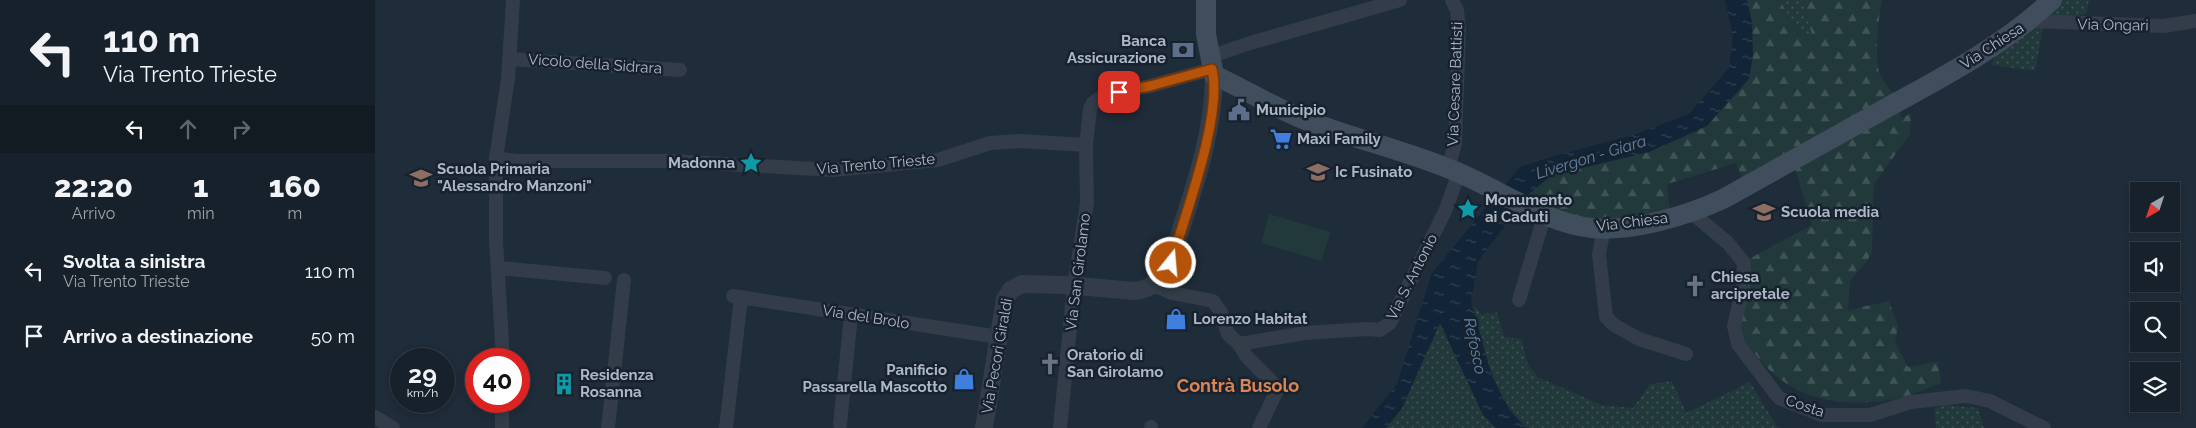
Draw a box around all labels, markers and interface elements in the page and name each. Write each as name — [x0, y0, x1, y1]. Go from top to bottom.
street label: Via Ongari — [2077, 15, 2149, 35]
text: 110 m — [103, 19, 200, 60]
street label: Via Chiesa — [1957, 19, 2027, 73]
icon: left — [20, 20, 85, 85]
street label: Via Cesare Battisti — [1444, 21, 1466, 147]
place label: Banca Assicurazione — [1067, 32, 1166, 67]
bank icon: Banca Assicurazione — [1170, 37, 1196, 63]
street label: Vicolo della Sidrara — [527, 50, 663, 78]
text: Via Trento Trieste — [103, 61, 277, 87]
pin — [1098, 71, 1140, 113]
icon: arrive — [1105, 78, 1133, 106]
public building icon: Municipio — [1226, 97, 1252, 123]
place label: Municipio — [1256, 101, 1326, 119]
icon: left — [121, 115, 149, 143]
icon: ahead — [174, 115, 202, 143]
icon: right — [227, 115, 255, 143]
supermarket icon: Maxi Family — [1268, 126, 1294, 152]
place label: Maxi Family — [1297, 130, 1382, 148]
water label: Livergon - Giara — [1533, 131, 1649, 183]
place icon: Madonna — [738, 150, 764, 176]
street label: Via Trento Trieste — [816, 150, 936, 178]
place label: Madonna — [668, 154, 735, 172]
school or university icon: Ic Fusinato — [1305, 159, 1331, 185]
place label: Scuola Primaria "Alessandro Manzoni" — [437, 160, 592, 195]
place label: Ic Fusinato — [1335, 163, 1412, 181]
school or university icon: Scuola Primaria "Alessandro Manzoni" — [408, 165, 434, 191]
text: 22:20 — [54, 169, 133, 204]
text: 1 — [193, 169, 209, 204]
text: 160 — [269, 169, 321, 204]
north arrow — [2130, 182, 2180, 232]
map controls — [2130, 182, 2180, 412]
place label: Monumento ai Caduti — [1485, 191, 1572, 226]
place icon: Monumento ai Caduti — [1455, 196, 1481, 222]
school or university icon: Scuola media — [1751, 199, 1777, 225]
place label: Scuola media — [1781, 203, 1879, 221]
text: Arrivo — [72, 204, 115, 223]
text: min — [187, 204, 215, 223]
text: m — [287, 204, 302, 223]
street label: Via Chiesa — [1595, 209, 1669, 235]
street label: Via San Girolamo — [1062, 212, 1094, 332]
street label: Via S. Antonio — [1383, 231, 1441, 323]
position arrow — [1144, 236, 1196, 288]
button: sound — [2130, 242, 2180, 292]
text: Svolta a sinistra — [63, 250, 205, 272]
icon: left — [20, 257, 48, 285]
text: 110 m — [305, 260, 355, 282]
place label: Chiesa arcipretale — [1711, 268, 1790, 303]
text: Via Trento Trieste — [63, 272, 190, 291]
church icon: Chiesa arcipretale — [1682, 273, 1708, 299]
street label: Via Pecori Giraldi — [978, 297, 1016, 415]
street label: Via del Brolo — [821, 301, 911, 333]
button: search — [2130, 302, 2180, 352]
shop icon: Lorenzo Habitat — [1163, 306, 1189, 332]
place label: Lorenzo Habitat — [1193, 310, 1308, 328]
water label: Refosco — [1460, 316, 1490, 376]
icon: arrive — [20, 322, 48, 350]
text: Arrivo a destinazione — [63, 325, 253, 347]
text: 50 m — [311, 325, 355, 347]
place label: Oratorio di San Girolamo — [1067, 346, 1163, 381]
speed limit sign: 40 — [465, 348, 530, 413]
church icon: Oratorio di San Girolamo — [1037, 351, 1063, 377]
text: 29 — [408, 359, 437, 389]
place label: Panificio Passarella Mascotto — [803, 361, 947, 396]
button: layers — [2130, 362, 2180, 412]
place label: Residenza Rosanna — [580, 366, 654, 401]
shop icon: Panificio Passarella Mascotto — [951, 366, 977, 392]
building icon: Residenza Rosanna — [551, 371, 577, 397]
district label: Contrà Busolo — [1177, 375, 1299, 396]
text: km/h — [407, 386, 438, 400]
street label: Costa — [1783, 391, 1827, 421]

